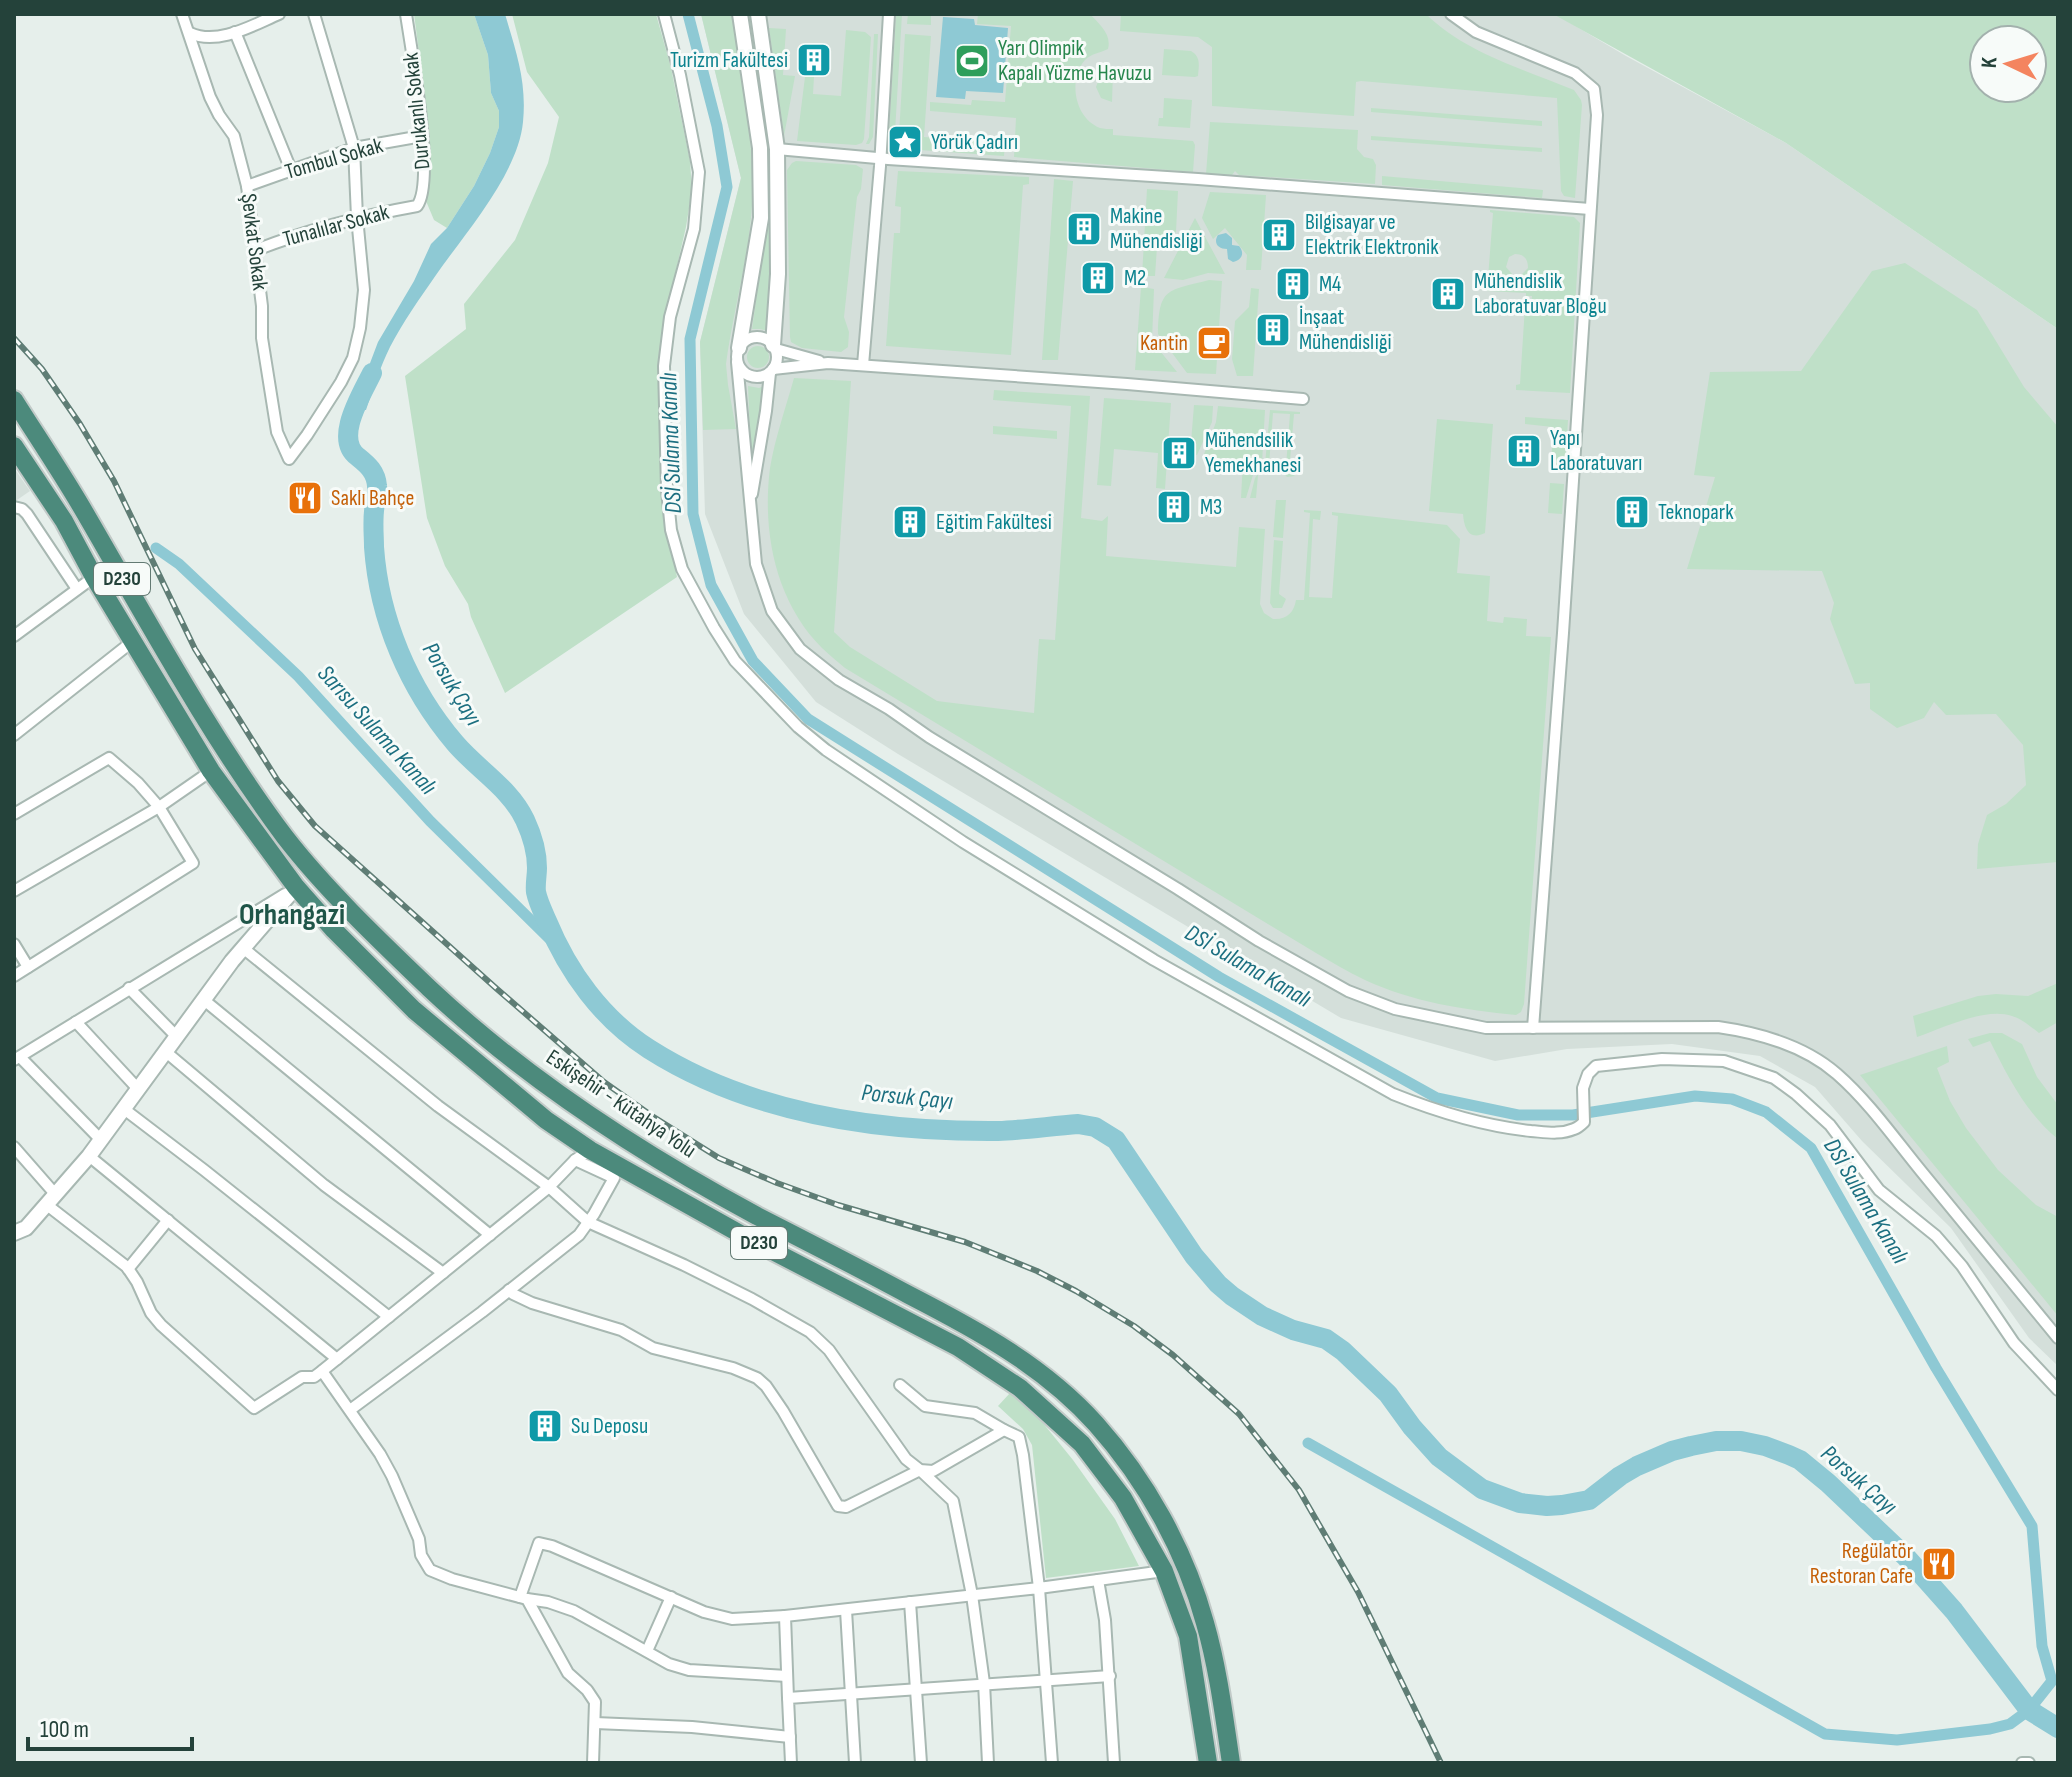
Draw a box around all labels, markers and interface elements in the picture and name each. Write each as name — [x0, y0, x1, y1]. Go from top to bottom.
north arrow — [1968, 24, 2048, 104]
place label: Yarı Olimpik Kapalı Yüzme Havuzu — [998, 35, 1152, 87]
building icon: Turizm Fakültesi — [795, 41, 833, 79]
sports icon: Yarı Olimpik Kapalı Yüzme Havuzu — [953, 42, 991, 80]
place label: Turizm Fakültesi — [670, 47, 788, 74]
street label: Durukanlı Sokak — [397, 51, 437, 171]
text: K — [1976, 56, 2003, 69]
place icon: Yörük Çadırı — [886, 123, 924, 161]
place label: Yörük Çadırı — [931, 129, 1018, 156]
street label: Tombul Sokak — [282, 132, 387, 186]
street label: Şevkat Sokak — [235, 192, 273, 293]
street label: Tunalılar Sokak — [280, 199, 393, 253]
place label: Makine Mühendisliği — [1110, 203, 1203, 255]
place label: Bilgisayar ve Elektrik Elektronik — [1305, 209, 1439, 261]
building icon: Makine Mühendisliği — [1065, 210, 1103, 248]
building icon: Bilgisayar ve Elektrik Elektronik — [1260, 216, 1298, 254]
building icon: M2 — [1079, 259, 1117, 297]
place label: M2 — [1124, 265, 1146, 292]
building icon: M4 — [1274, 265, 1312, 303]
place label: Mühendislik Laboratuvar Bloğu — [1474, 268, 1607, 320]
place label: M4 — [1319, 271, 1341, 298]
building icon: Mühendislik Laboratuvar Bloğu — [1429, 275, 1467, 313]
place label: İnşaat Mühendisliği — [1299, 304, 1392, 356]
building icon: İnşaat Mühendisliği — [1254, 311, 1292, 349]
cafe icon: Kantin — [1195, 324, 1233, 362]
place label: Kantin — [1140, 330, 1188, 357]
water label: DSİ Sulama Kanalı — [654, 371, 688, 514]
place label: Yapı Laboratuvarı — [1550, 425, 1642, 477]
place label: Mühendsilik Yemekhanesi — [1205, 427, 1301, 479]
building icon: Yapı Laboratuvarı — [1505, 432, 1543, 470]
building icon: Mühendsilik Yemekhanesi — [1160, 434, 1198, 472]
restaurant icon: Saklı Bahçe — [286, 479, 324, 517]
place label: Saklı Bahçe — [331, 485, 414, 512]
building icon: M3 — [1155, 488, 1193, 526]
building icon: Teknopark — [1613, 493, 1651, 531]
place label: M3 — [1200, 494, 1222, 521]
place label: Teknopark — [1658, 499, 1734, 526]
building icon: Eğitim Fakültesi — [891, 503, 929, 541]
place label: Eğitim Fakültesi — [936, 509, 1052, 536]
road number: D230 — [94, 563, 150, 595]
water label: Porsuk Çayı — [416, 637, 488, 731]
water label: Sarısu Sulama Kanalı — [311, 659, 443, 801]
district label: Orhangazi — [239, 897, 345, 933]
water label: DSİ Sulama Kanalı — [1180, 918, 1317, 1014]
street label: Eskişehir - Kütahya Yolu — [541, 1044, 701, 1164]
water label: Porsuk Çayı — [860, 1078, 955, 1116]
water label: DSİ Sulama Kanalı — [1817, 1133, 1915, 1269]
road number: D230 — [731, 1227, 787, 1259]
building icon: Su Deposu — [526, 1407, 564, 1445]
place label: Su Deposu — [571, 1413, 648, 1440]
water label: Porsuk Çayı — [1815, 1439, 1904, 1521]
place label: Regülatör Restoran Cafe — [1810, 1538, 1913, 1590]
restaurant icon: Regülatör Restoran Cafe — [1920, 1545, 1958, 1583]
scale bar — [28, 1701, 192, 1751]
text: 100 m — [40, 1715, 89, 1744]

